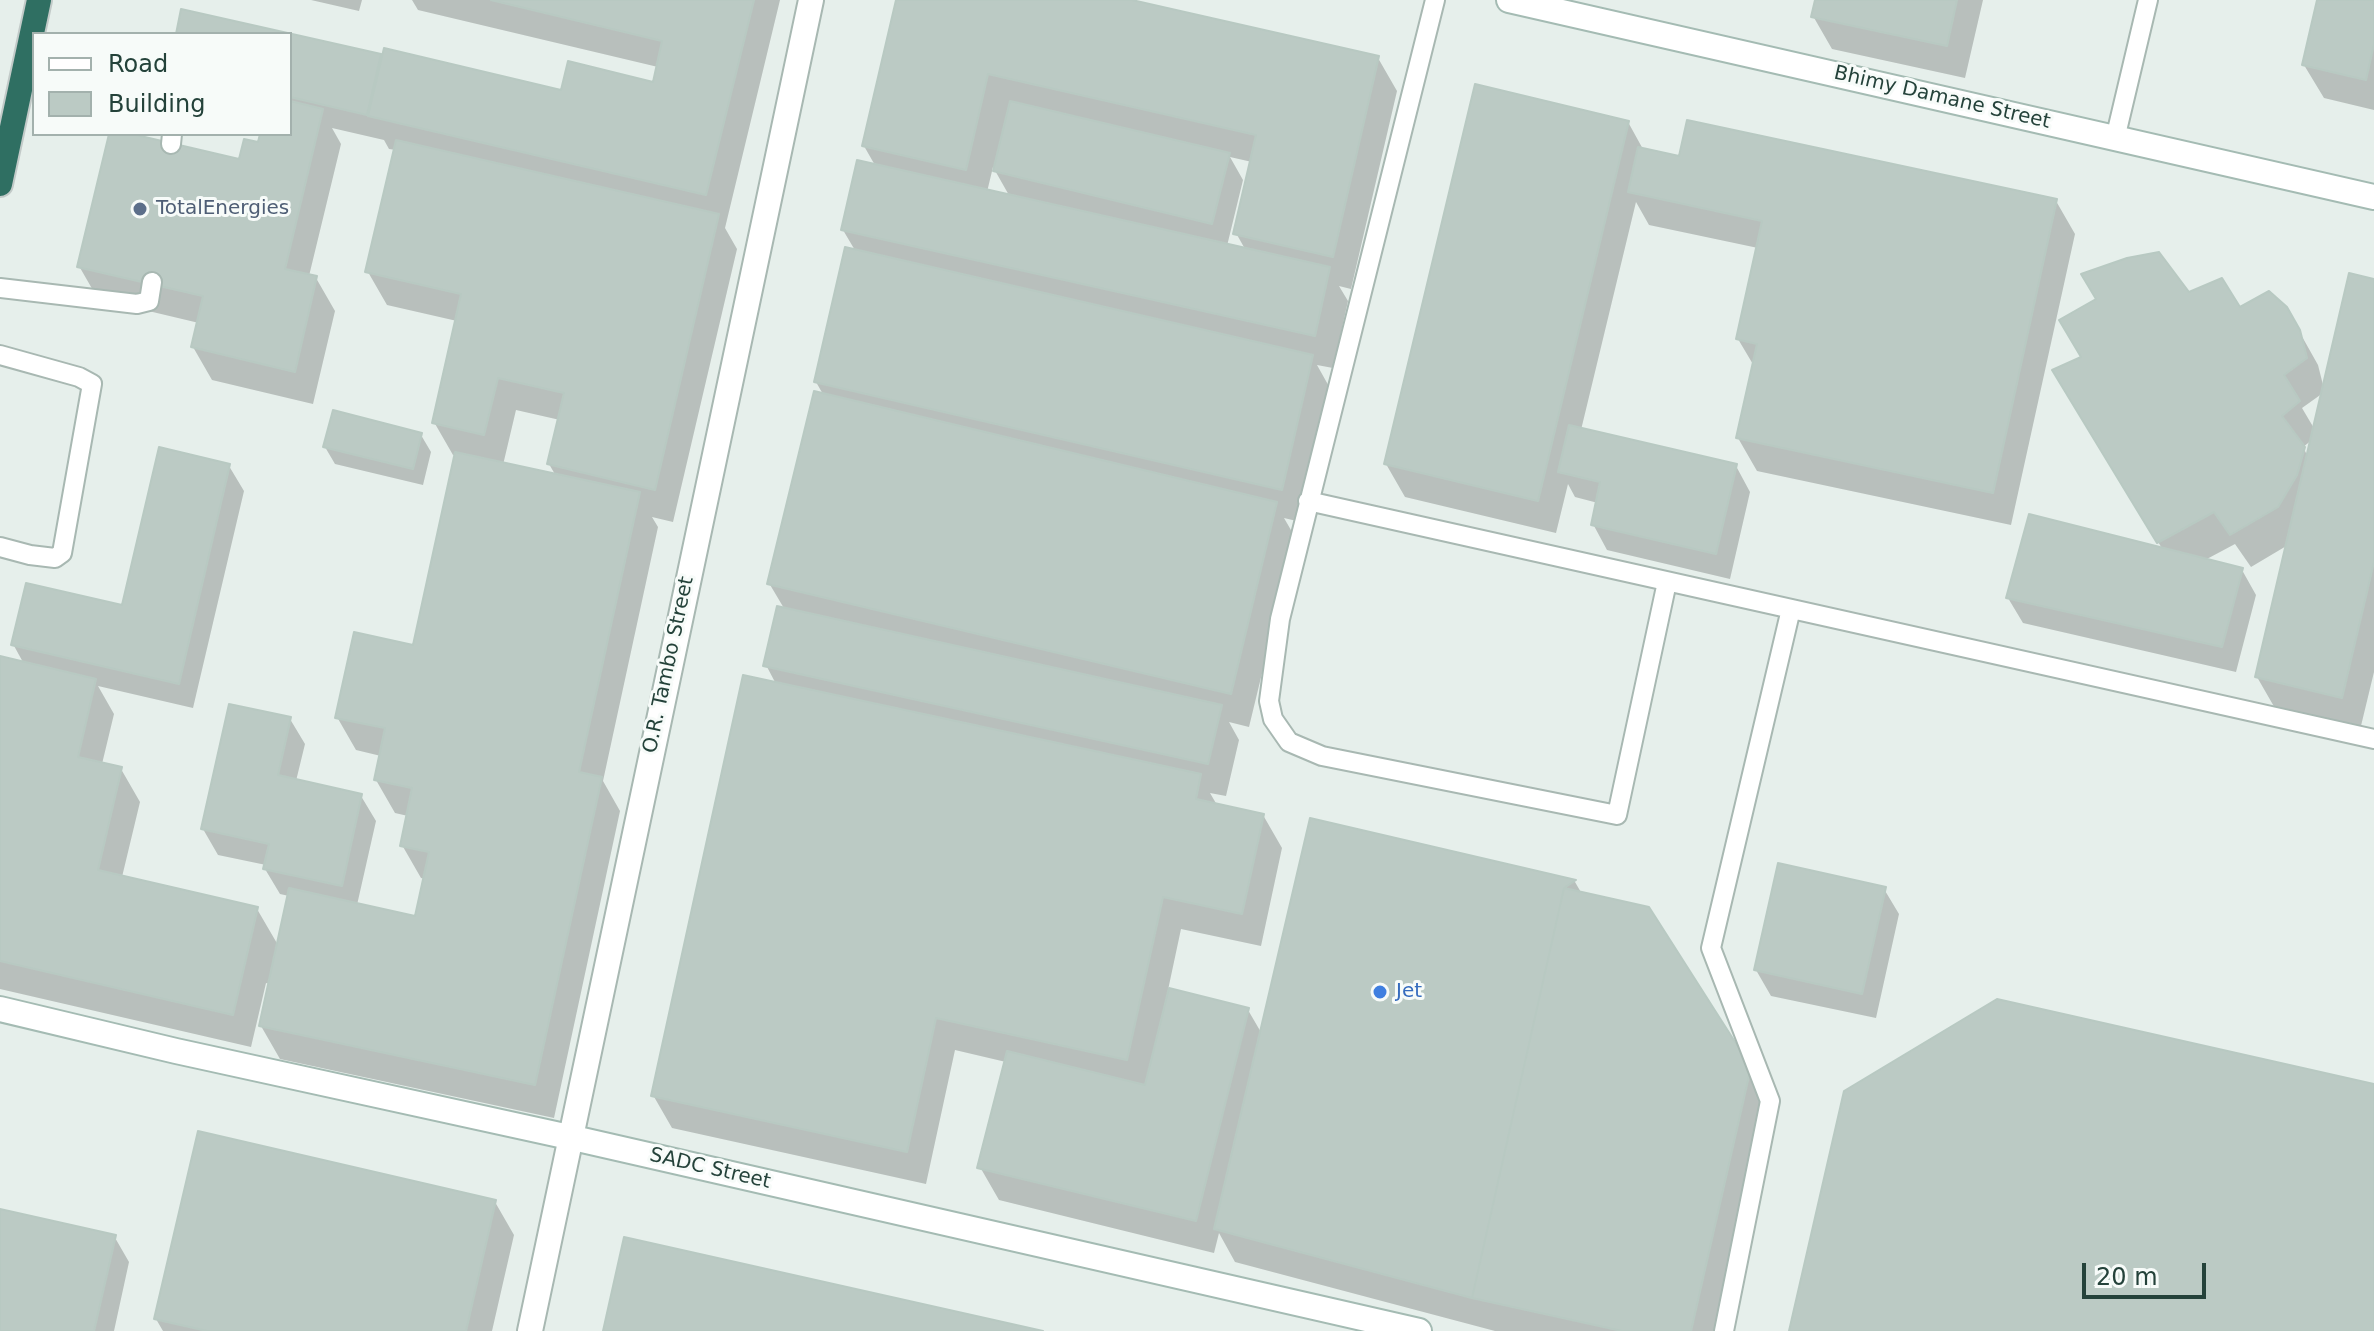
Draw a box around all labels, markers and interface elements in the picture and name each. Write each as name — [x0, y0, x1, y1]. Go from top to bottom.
legend — [32, 32, 292, 136]
text: Road — [108, 50, 168, 78]
street label: Bhimy Damane Street — [1832, 61, 2052, 135]
text: Building — [108, 90, 205, 118]
place label: TotalEnergies — [156, 197, 289, 221]
marker: TotalEnergies — [131, 200, 149, 218]
street label: O.R. Tambo Street — [639, 575, 699, 755]
place label: Jet — [1396, 980, 1422, 1004]
marker: Jet — [1371, 983, 1389, 1001]
street label: SADC Street — [647, 1143, 773, 1195]
scale bar — [2086, 1247, 2210, 1297]
text: 20 m — [2096, 1263, 2158, 1291]

